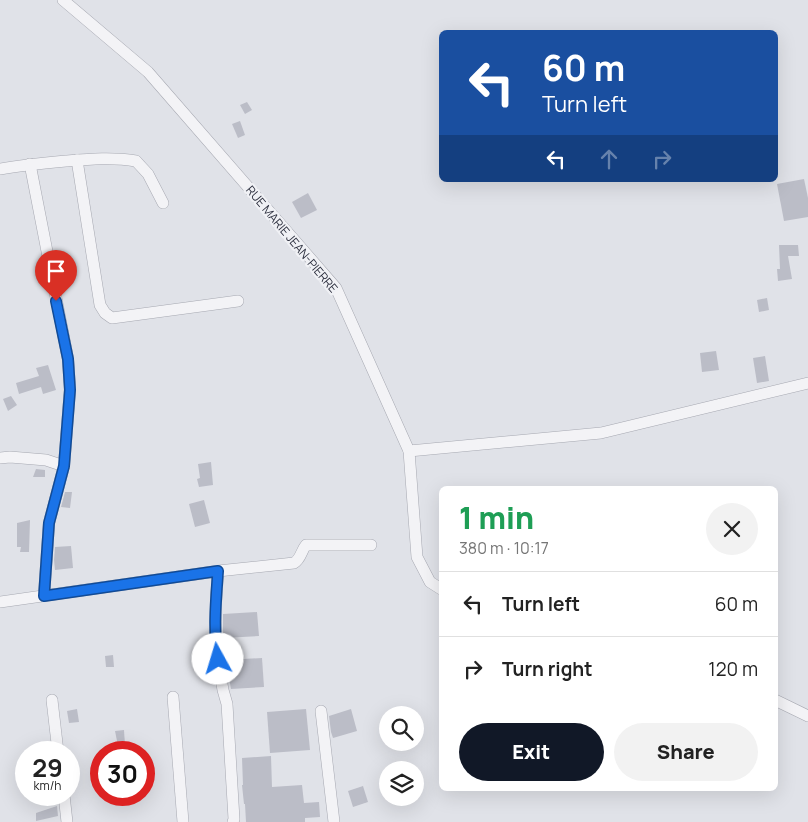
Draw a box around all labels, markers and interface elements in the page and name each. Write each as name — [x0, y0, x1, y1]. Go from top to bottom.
text: 60 m — [542, 44, 625, 92]
icon: left — [459, 50, 524, 115]
text: Turn left — [542, 89, 627, 119]
icon: left — [542, 145, 570, 173]
icon: ahead — [595, 145, 623, 173]
icon: right — [648, 145, 676, 173]
street label: RUE MARIE JEAN-PIERRE — [242, 182, 342, 296]
pin — [35, 250, 77, 301]
icon: arrive — [42, 257, 70, 285]
text: 1 min — [459, 497, 534, 538]
button: close — [706, 503, 758, 555]
text: 380 m · 10:17 — [459, 537, 549, 559]
icon: left — [459, 590, 487, 618]
text: Turn left — [502, 591, 580, 617]
text: 60 m — [715, 591, 758, 617]
position arrow — [191, 632, 243, 684]
icon: right — [459, 655, 487, 683]
text: Turn right — [502, 656, 592, 682]
text: 120 m — [708, 656, 758, 682]
map controls — [379, 706, 424, 806]
button: search — [379, 706, 424, 751]
button: Exit — [459, 723, 604, 781]
button: Share — [614, 723, 758, 781]
speed limit sign: 30 — [90, 741, 155, 806]
text: 29 — [32, 750, 63, 785]
button: layers — [379, 761, 424, 806]
text: km/h — [34, 777, 61, 794]

